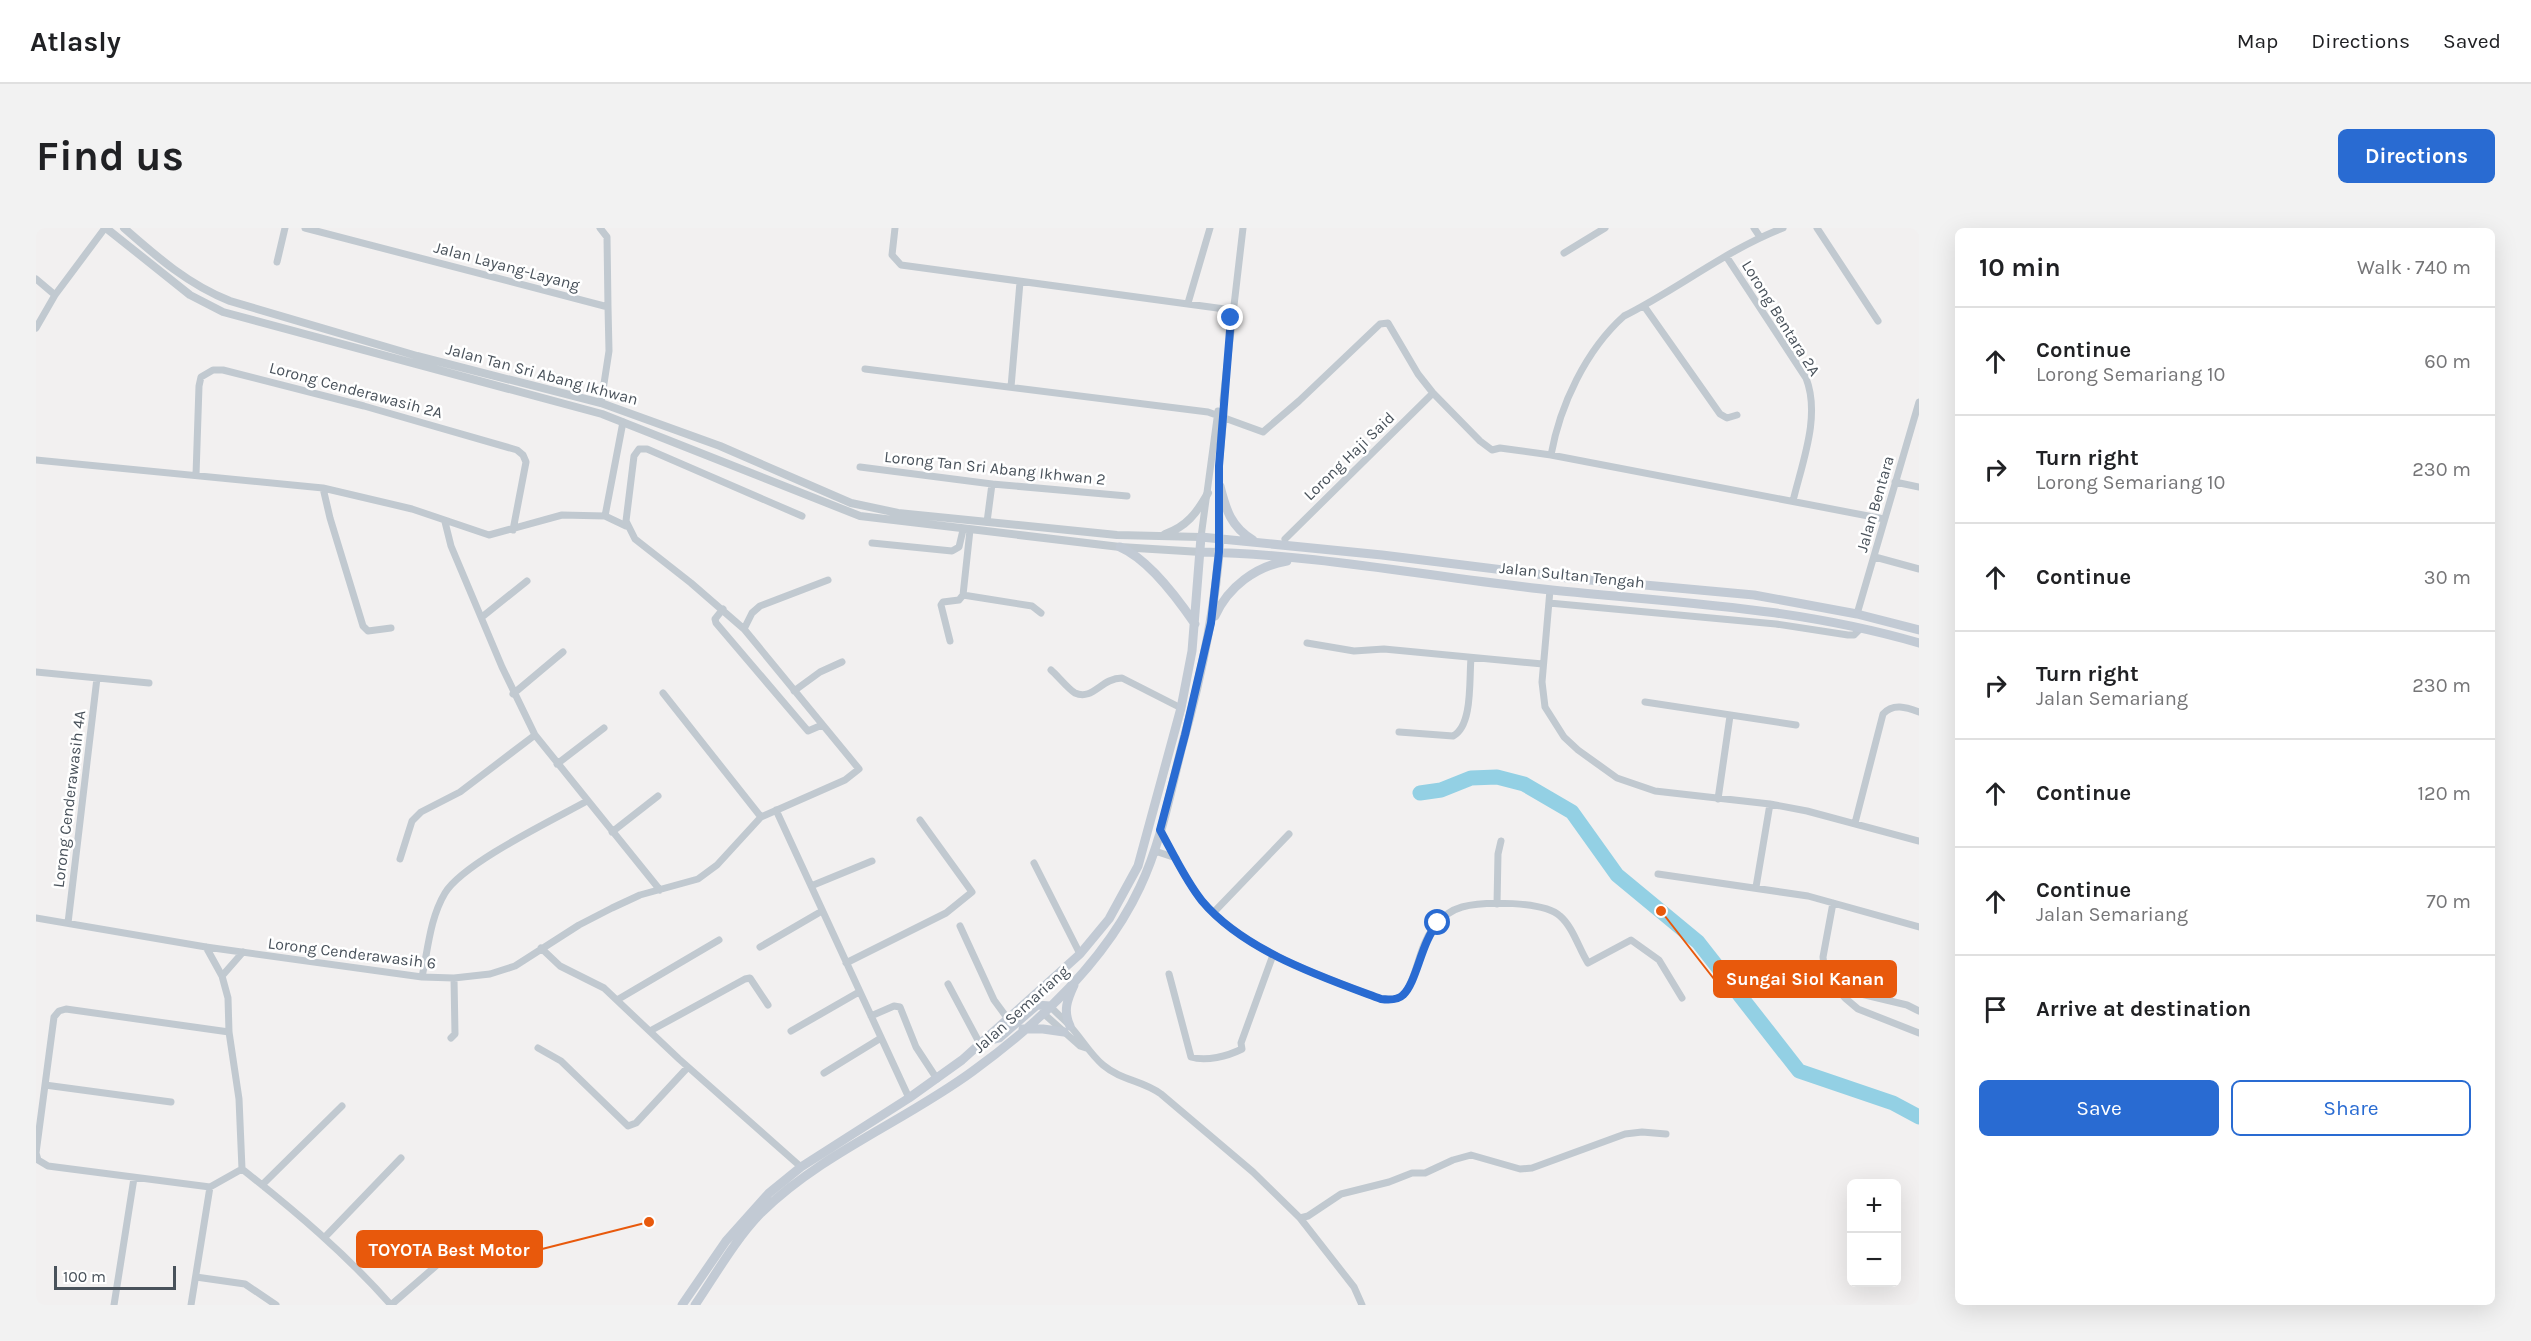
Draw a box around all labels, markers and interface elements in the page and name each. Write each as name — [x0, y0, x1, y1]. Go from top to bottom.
text: Atlasly — [30, 25, 121, 58]
text: Map — [2237, 29, 2278, 53]
text: Directions — [2311, 29, 2410, 53]
text: Saved — [2443, 29, 2501, 53]
button: Directions — [2338, 129, 2495, 183]
text: Find us — [36, 131, 184, 181]
street label: Jalan Layang-Layang — [432, 237, 582, 295]
text: 10 min — [1979, 252, 2061, 283]
text: Walk · 740 m — [2357, 256, 2471, 279]
street label: Lorong Bentara 2A — [1738, 257, 1824, 379]
route end — [1217, 304, 1243, 330]
text: Continue — [2036, 337, 2131, 363]
street label: Jalan Tan Sri Abang Ikhwan — [444, 339, 640, 409]
icon: ahead — [1979, 345, 2012, 378]
text: 60 m — [2424, 350, 2471, 373]
street label: Lorong Cenderawasih 2A — [267, 358, 445, 422]
text: Lorong Semariang 10 — [2036, 363, 2225, 386]
street label: Lorong Haji Said — [1300, 408, 1398, 504]
text: Turn right — [2036, 445, 2139, 471]
street label: Lorong Tan Sri Abang Ikhwan 2 — [883, 447, 1107, 489]
icon: right — [1979, 453, 2012, 486]
street label: Jalan Bentara — [1852, 454, 1898, 554]
text: 230 m — [2412, 458, 2471, 481]
text: Lorong Semariang 10 — [2036, 471, 2225, 494]
street label: Jalan Sultan Tengah — [1498, 558, 1646, 592]
icon: ahead — [1979, 561, 2012, 594]
text: Continue — [2036, 564, 2131, 590]
text: 30 m — [2424, 566, 2471, 589]
text: Turn right — [2036, 661, 2139, 687]
icon: right — [1979, 669, 2012, 702]
text: 230 m — [2412, 674, 2471, 697]
text: Jalan Semariang — [2036, 687, 2188, 710]
street label: Lorong Cenderawasih 4A — [49, 709, 89, 889]
icon: ahead — [1979, 777, 2012, 810]
text: Continue — [2036, 780, 2131, 806]
text: 120 m — [2417, 782, 2471, 805]
text: Continue — [2036, 877, 2131, 903]
icon: ahead — [1979, 885, 2012, 918]
text: 70 m — [2426, 890, 2471, 913]
text: Jalan Semariang — [2036, 903, 2188, 926]
route start — [1424, 909, 1450, 935]
street label: Lorong Cenderawasih 6 — [267, 933, 437, 973]
street label: Jalan Semariang — [969, 961, 1073, 1057]
callout: Sungai Siol Kanan — [1714, 961, 1896, 997]
text: Sungai Siol Kanan — [1726, 968, 1884, 990]
icon: arrive — [1979, 993, 2012, 1026]
text: Arrive at destination — [2036, 996, 2251, 1022]
button: Save — [1979, 1080, 2219, 1136]
button: Share — [2231, 1080, 2471, 1136]
map controls — [1847, 1179, 1901, 1287]
button: + — [1847, 1179, 1901, 1233]
callout: TOYOTA Best Motor — [357, 1231, 542, 1267]
button: − — [1847, 1233, 1901, 1287]
text: TOYOTA Best Motor — [368, 1239, 530, 1261]
scale bar — [54, 1263, 176, 1290]
text: 100 m — [63, 1267, 106, 1286]

